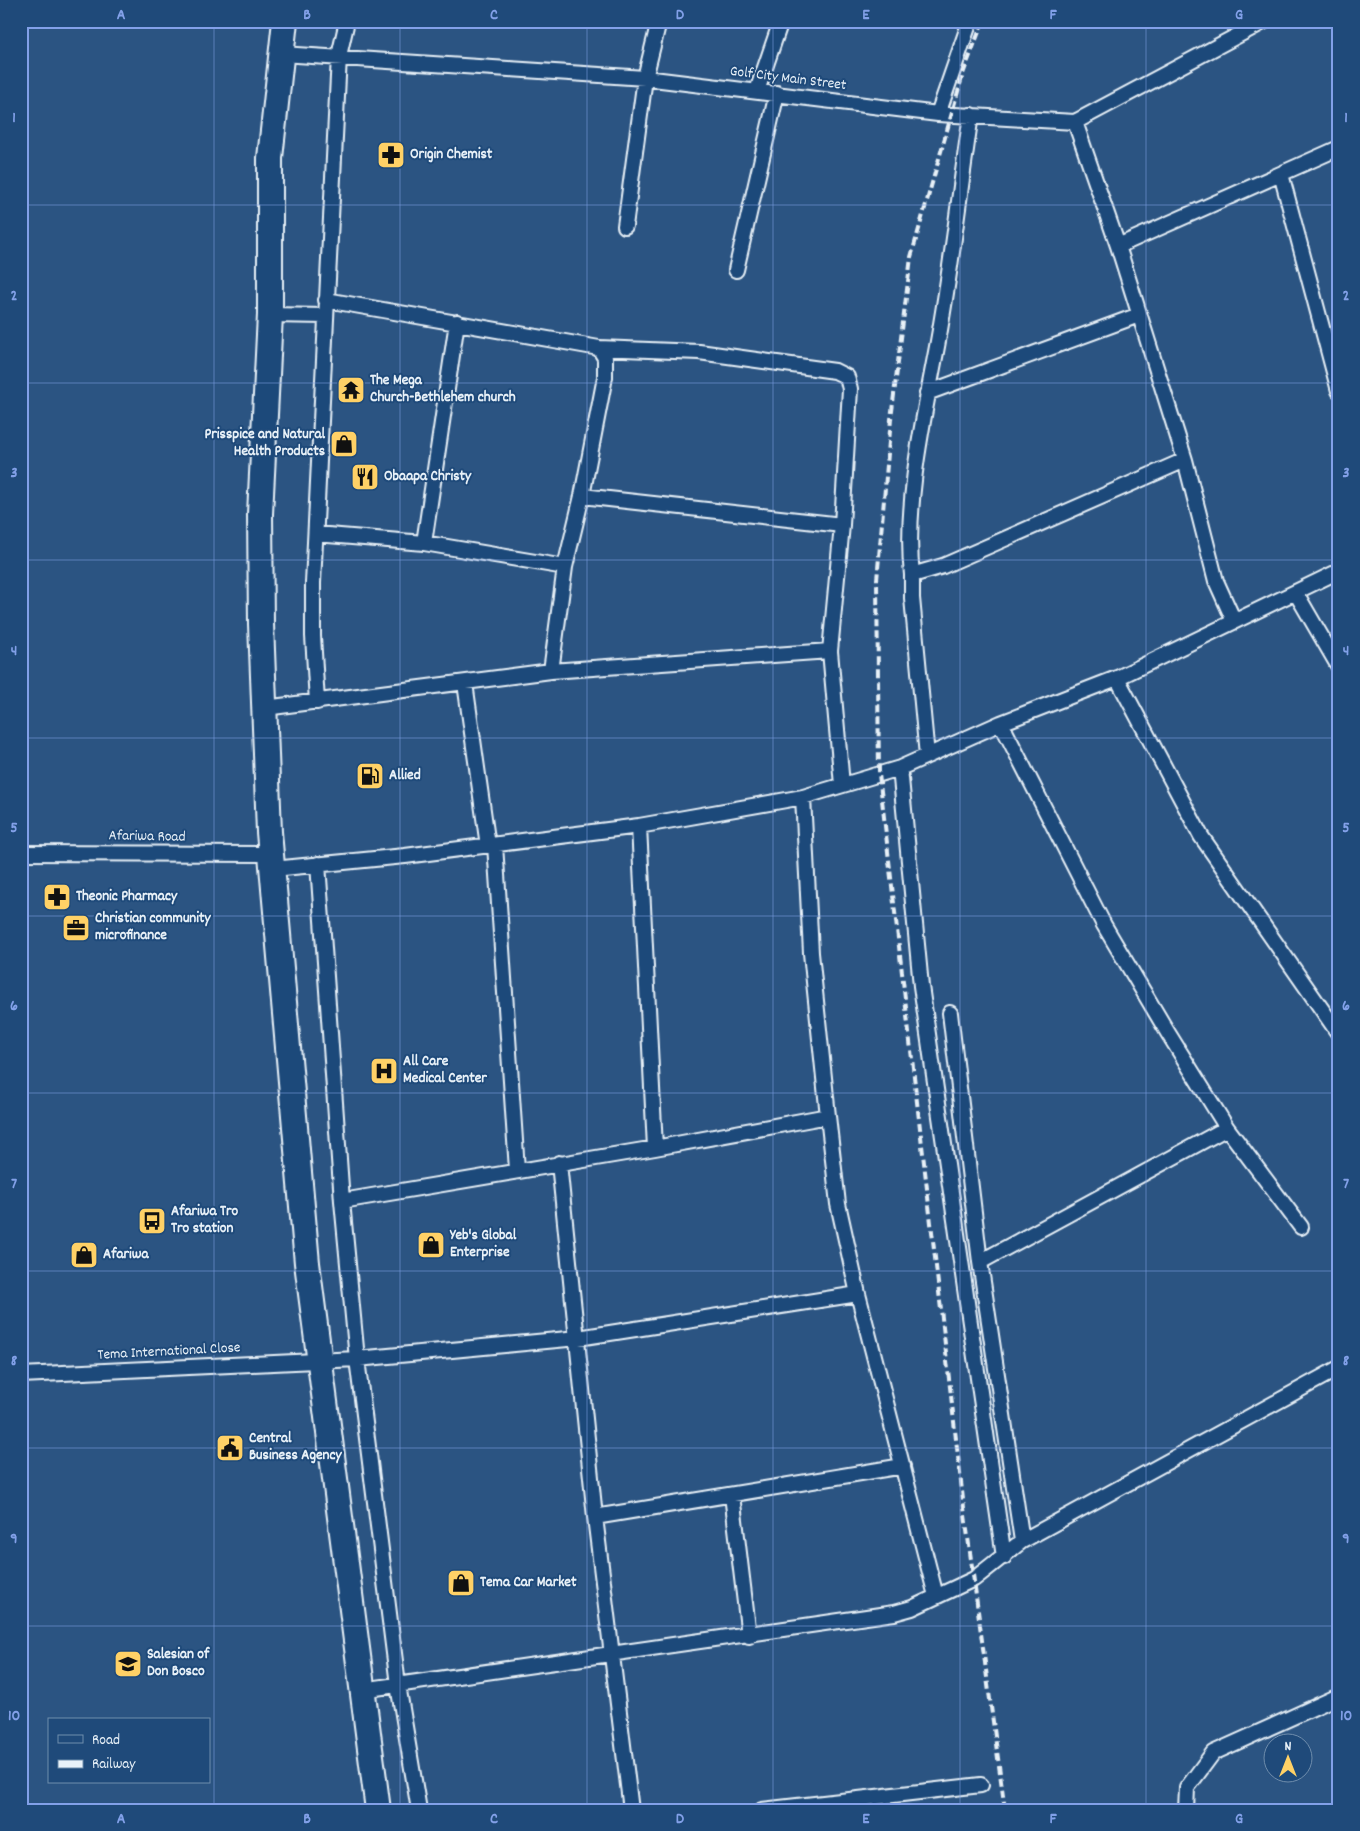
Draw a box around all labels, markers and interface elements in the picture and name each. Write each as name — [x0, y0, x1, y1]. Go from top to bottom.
text: A — [117, 4, 126, 27]
text: B — [303, 4, 311, 27]
text: C — [490, 4, 498, 27]
text: D — [676, 4, 685, 27]
text: E — [862, 4, 870, 27]
text: F — [1049, 4, 1057, 27]
text: G — [1235, 4, 1243, 27]
street label: Golf City Main Street — [729, 61, 848, 97]
text: 1 — [12, 107, 16, 130]
text: 1 — [1344, 107, 1348, 130]
pharmacy icon: Origin Chemist — [376, 140, 406, 170]
place label: Origin Chemist — [410, 144, 493, 166]
text: 2 — [11, 285, 18, 308]
text: 2 — [1343, 285, 1350, 308]
place label: The Mega Church-Bethlehem church — [370, 370, 516, 409]
temple icon: The Mega Church-Bethlehem church — [336, 375, 366, 405]
place label: Prisspice and Natural Health Products — [204, 424, 325, 463]
shop icon: Prisspice and Natural Health Products — [329, 429, 359, 459]
text: 3 — [10, 462, 18, 485]
restaurant icon: Obaapa Christy — [350, 462, 380, 492]
text: 3 — [1342, 462, 1350, 485]
place label: Obaapa Christy — [384, 466, 472, 488]
text: 4 — [11, 640, 17, 663]
text: 4 — [1343, 640, 1349, 663]
fuel station icon: Allied — [355, 761, 385, 791]
place label: Allied — [389, 765, 421, 787]
text: 5 — [10, 817, 18, 840]
text: 5 — [1342, 817, 1350, 840]
street label: Afariwa Road — [108, 825, 186, 849]
pharmacy icon: Theonic Pharmacy — [42, 882, 72, 912]
place label: Theonic Pharmacy — [76, 886, 178, 908]
place label: Christian community microfinance — [95, 908, 212, 947]
office icon: Christian community microfinance — [61, 913, 91, 943]
text: 6 — [10, 995, 18, 1018]
text: 6 — [1342, 995, 1350, 1018]
place label: All Care Medical Center — [403, 1051, 487, 1090]
hospital icon: All Care Medical Center — [369, 1056, 399, 1086]
text: 7 — [11, 1173, 17, 1196]
text: 7 — [1343, 1173, 1349, 1196]
place label: Afariwa Tro Tro station — [171, 1201, 239, 1240]
bus stop icon: Afariwa Tro Tro station — [137, 1206, 167, 1236]
place label: Yeb's Global Enterprise — [449, 1225, 517, 1264]
shop icon: Yeb's Global Enterprise — [416, 1230, 446, 1260]
shop icon: Afariwa — [69, 1240, 99, 1270]
place label: Afariwa — [103, 1244, 149, 1266]
street label: Tema International Close — [97, 1337, 241, 1367]
text: 8 — [11, 1350, 18, 1373]
text: 8 — [1343, 1350, 1350, 1373]
place label: Central Business Agency — [249, 1428, 343, 1467]
public building icon: Central Business Agency — [215, 1433, 245, 1463]
text: 9 — [10, 1528, 18, 1551]
text: 9 — [1342, 1528, 1350, 1551]
shop icon: Tema Car Market — [446, 1568, 476, 1598]
place label: Tema Car Market — [480, 1572, 577, 1594]
place label: Salesian of Don Bosco — [147, 1644, 210, 1683]
school or university icon: Salesian of Don Bosco — [113, 1649, 143, 1679]
text: 10 — [8, 1705, 20, 1728]
text: 10 — [1340, 1705, 1352, 1728]
legend — [48, 1718, 210, 1784]
text: Road — [92, 1730, 120, 1752]
north arrow — [1262, 1734, 1312, 1784]
text: N — [1285, 1737, 1292, 1757]
text: Railway — [92, 1754, 136, 1776]
text: A — [117, 1808, 126, 1831]
text: B — [303, 1808, 311, 1831]
text: C — [490, 1808, 498, 1831]
text: D — [676, 1808, 685, 1831]
text: E — [862, 1808, 870, 1831]
text: F — [1049, 1808, 1057, 1831]
text: G — [1235, 1808, 1243, 1831]

